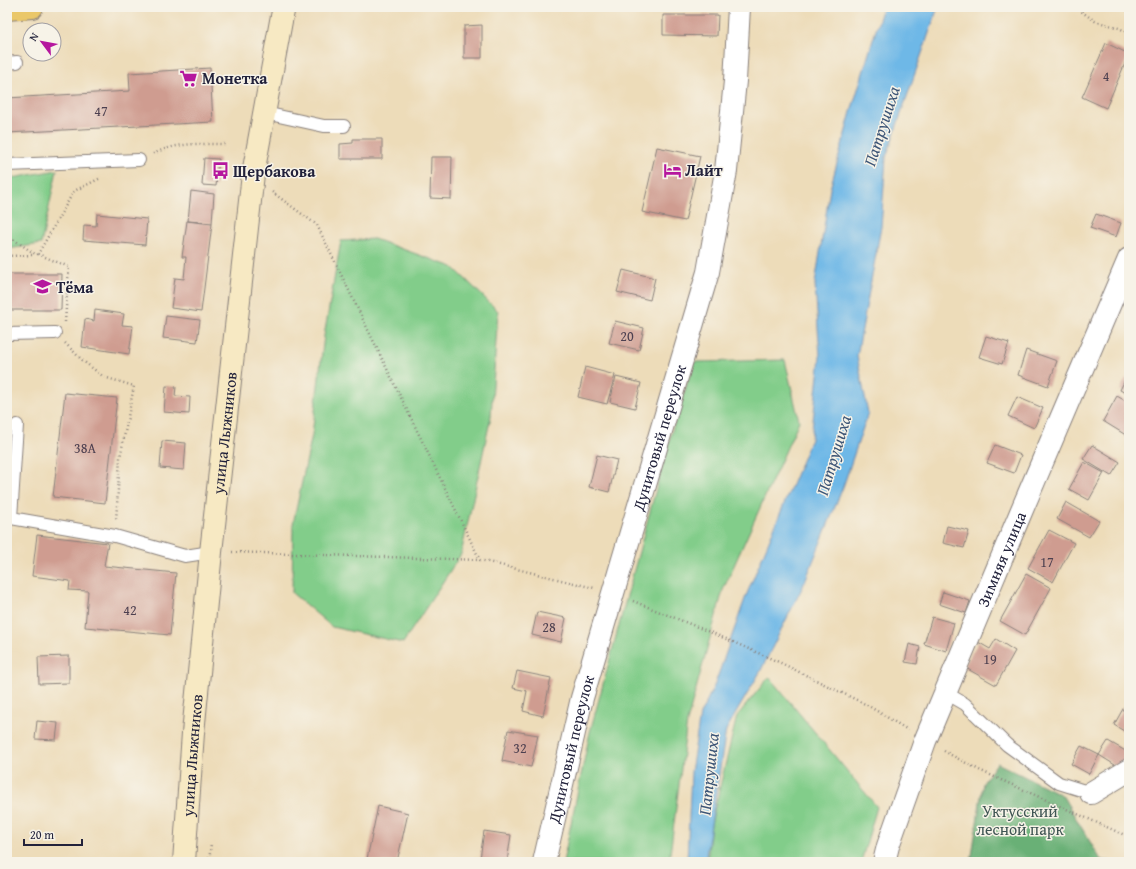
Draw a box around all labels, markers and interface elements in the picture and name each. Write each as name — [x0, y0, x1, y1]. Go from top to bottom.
north arrow — [22, 22, 62, 62]
text: N — [25, 29, 43, 44]
place label: Монетка — [202, 66, 268, 90]
house number: 4 — [1103, 66, 1110, 86]
supermarket icon: Монетка — [179, 68, 199, 88]
water label: Патрушиха — [856, 83, 906, 169]
house number: 47 — [94, 101, 108, 121]
place label: Лайт — [685, 158, 723, 182]
place label: Щербакова — [233, 159, 316, 183]
hotel icon: Лайт — [662, 160, 682, 180]
bus stop icon: Щербакова — [210, 161, 230, 181]
place label: Тёма — [56, 275, 94, 299]
school or university icon: Тёма — [33, 277, 53, 297]
house number: 20 — [620, 326, 634, 346]
street label: Дунитовый переулок — [626, 361, 692, 514]
street label: улица Лыжников — [205, 370, 243, 496]
water label: Патрушиха — [809, 412, 857, 498]
house number: 38А — [74, 438, 96, 458]
street label: Зимняя улица — [971, 507, 1032, 611]
house number: 17 — [1040, 552, 1054, 572]
house number: 42 — [123, 600, 137, 620]
house number: 28 — [542, 617, 556, 637]
house number: 19 — [983, 649, 997, 669]
street label: Дунитовый переулок — [541, 672, 600, 826]
street label: улица Лыжников — [175, 693, 209, 818]
water label: Патрушиха — [691, 731, 725, 816]
house number: 32 — [513, 738, 527, 758]
park label: Уктусский лесной парк — [976, 799, 1064, 841]
scale bar — [24, 821, 82, 847]
text: 20 m — [30, 826, 54, 843]

